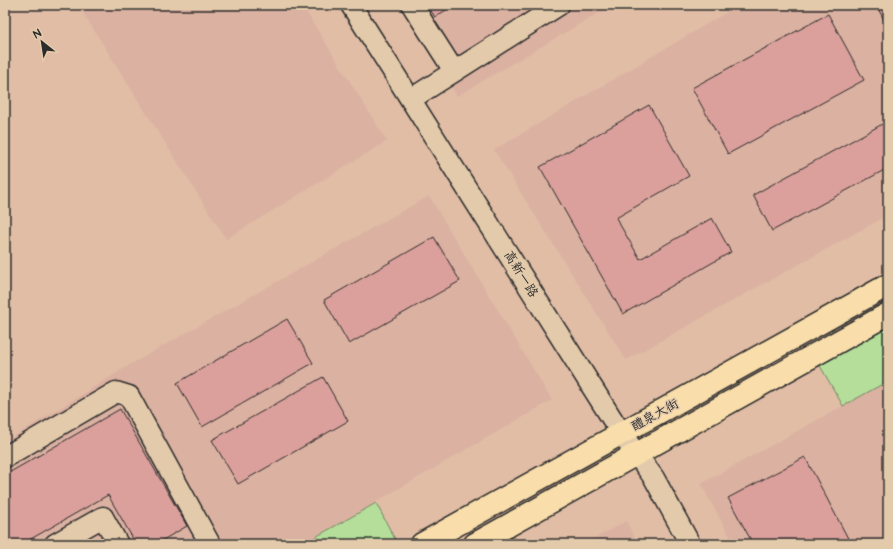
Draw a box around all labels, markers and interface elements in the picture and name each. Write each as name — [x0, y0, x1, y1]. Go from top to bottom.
north arrow — [22, 22, 62, 62]
text: N — [31, 26, 44, 42]
street label: 高新一路 — [500, 247, 542, 301]
street label: 醴泉大街 — [628, 395, 682, 435]

